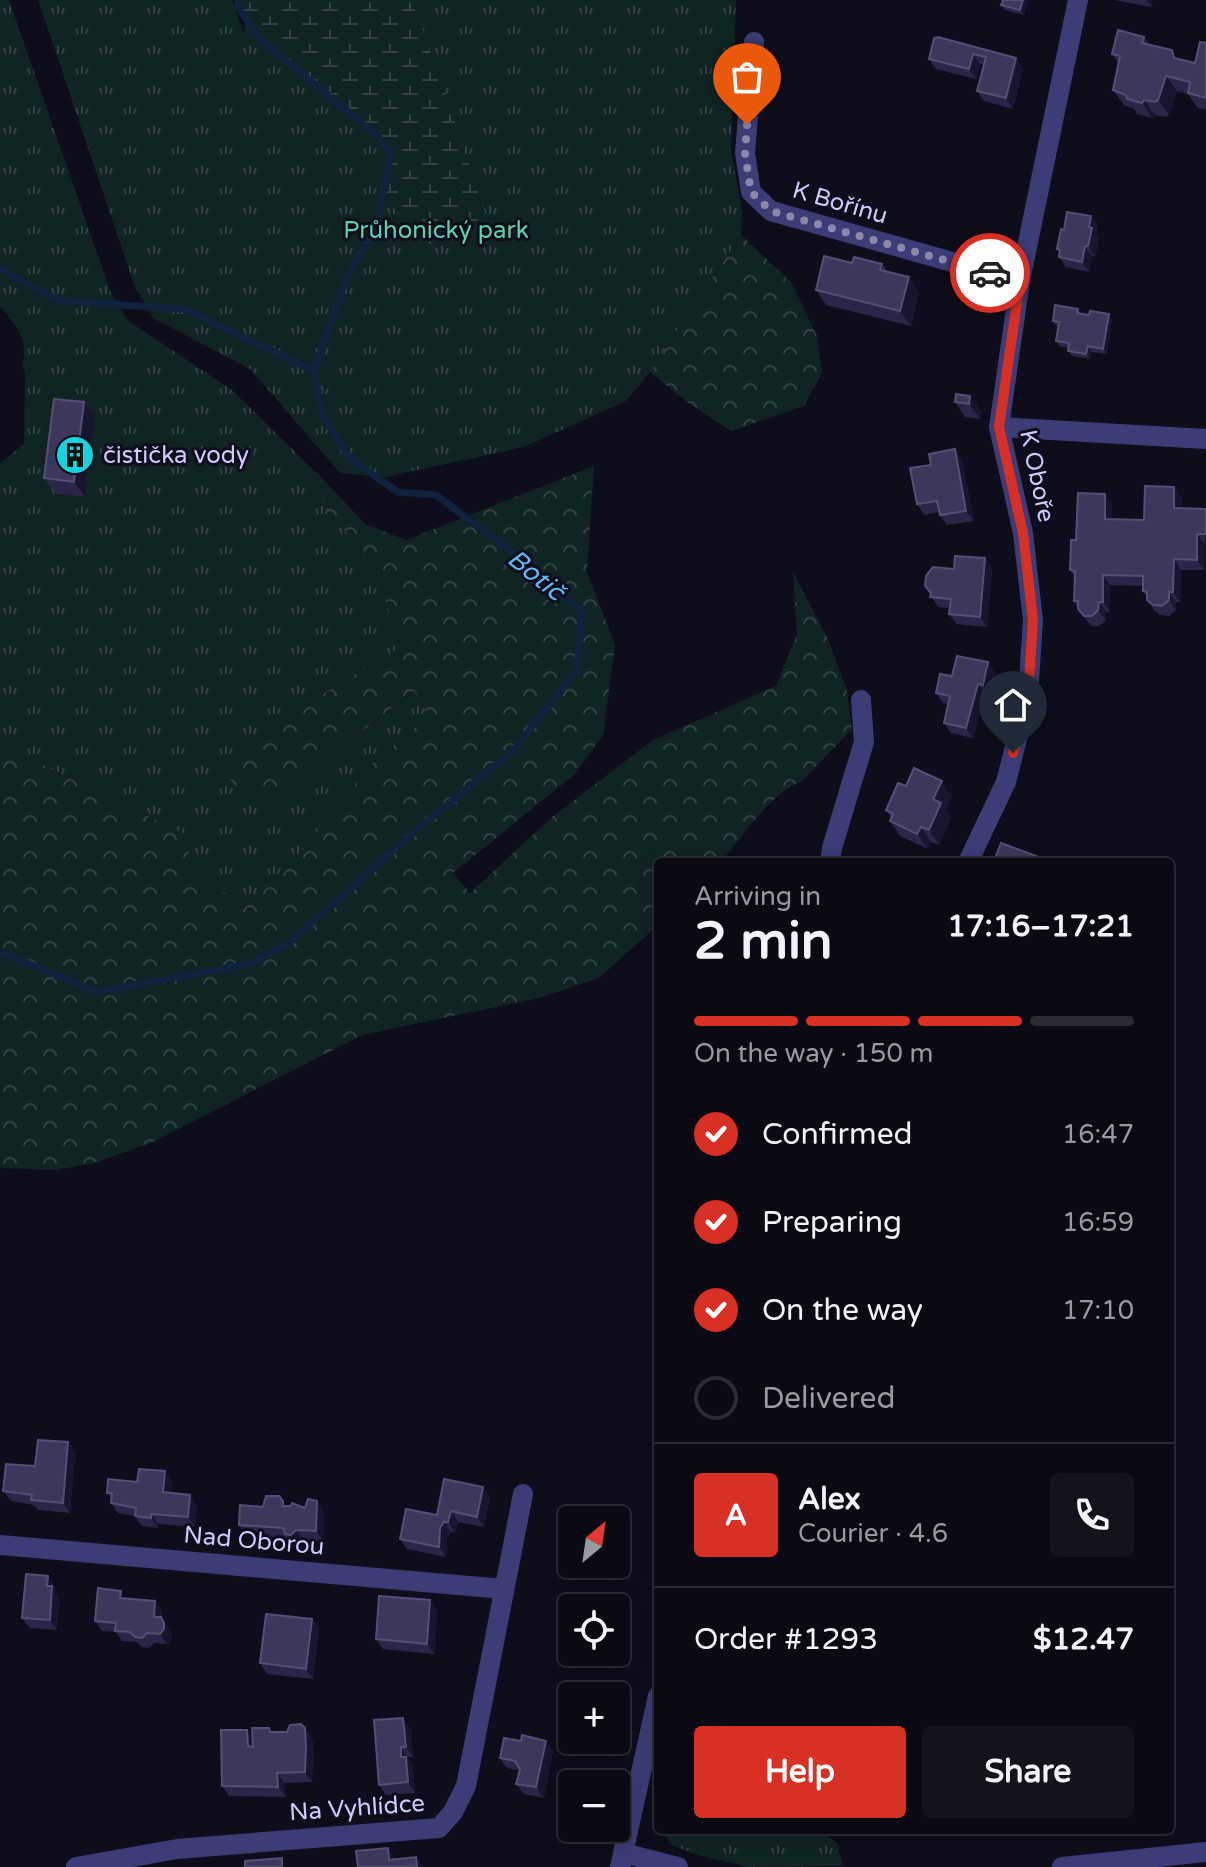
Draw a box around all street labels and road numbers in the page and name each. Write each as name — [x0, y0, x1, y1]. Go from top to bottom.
street label: K Bořínu — [789, 176, 891, 230]
street label: K Oboře — [1013, 427, 1061, 525]
street label: Nad Oborou — [182, 1520, 326, 1562]
street label: Na Vyhlídce — [288, 1789, 426, 1827]

